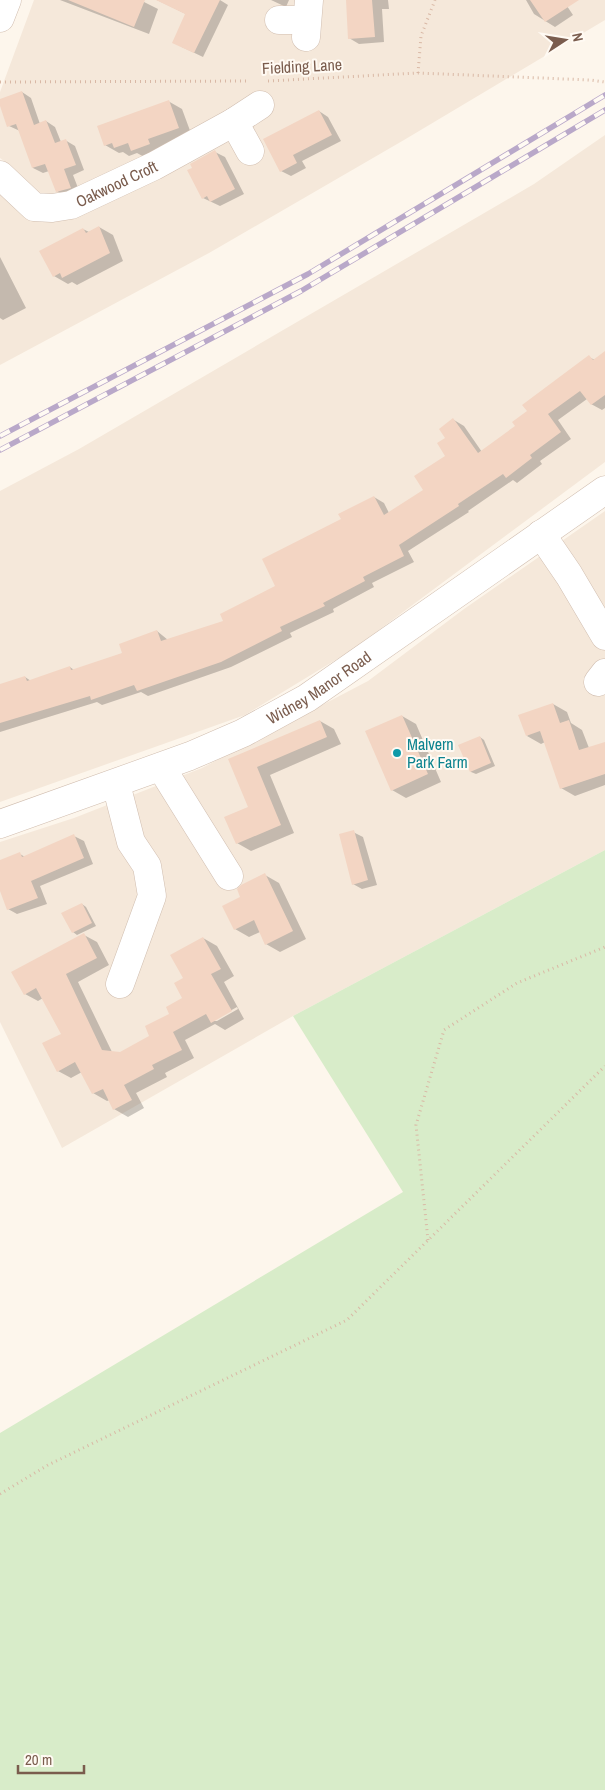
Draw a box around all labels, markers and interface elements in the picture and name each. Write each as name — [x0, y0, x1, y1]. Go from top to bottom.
north arrow — [540, 15, 590, 65]
text: N — [568, 31, 587, 43]
street label: Fielding Lane — [261, 53, 343, 79]
street label: Oakwood Croft — [72, 155, 161, 212]
street label: Widney Manor Road — [262, 646, 375, 729]
place label: Malvern Park Farm — [407, 733, 468, 773]
marker: Malvern Park Farm — [391, 747, 403, 759]
scale bar — [18, 1742, 84, 1774]
text: 20 m — [25, 1749, 52, 1770]

